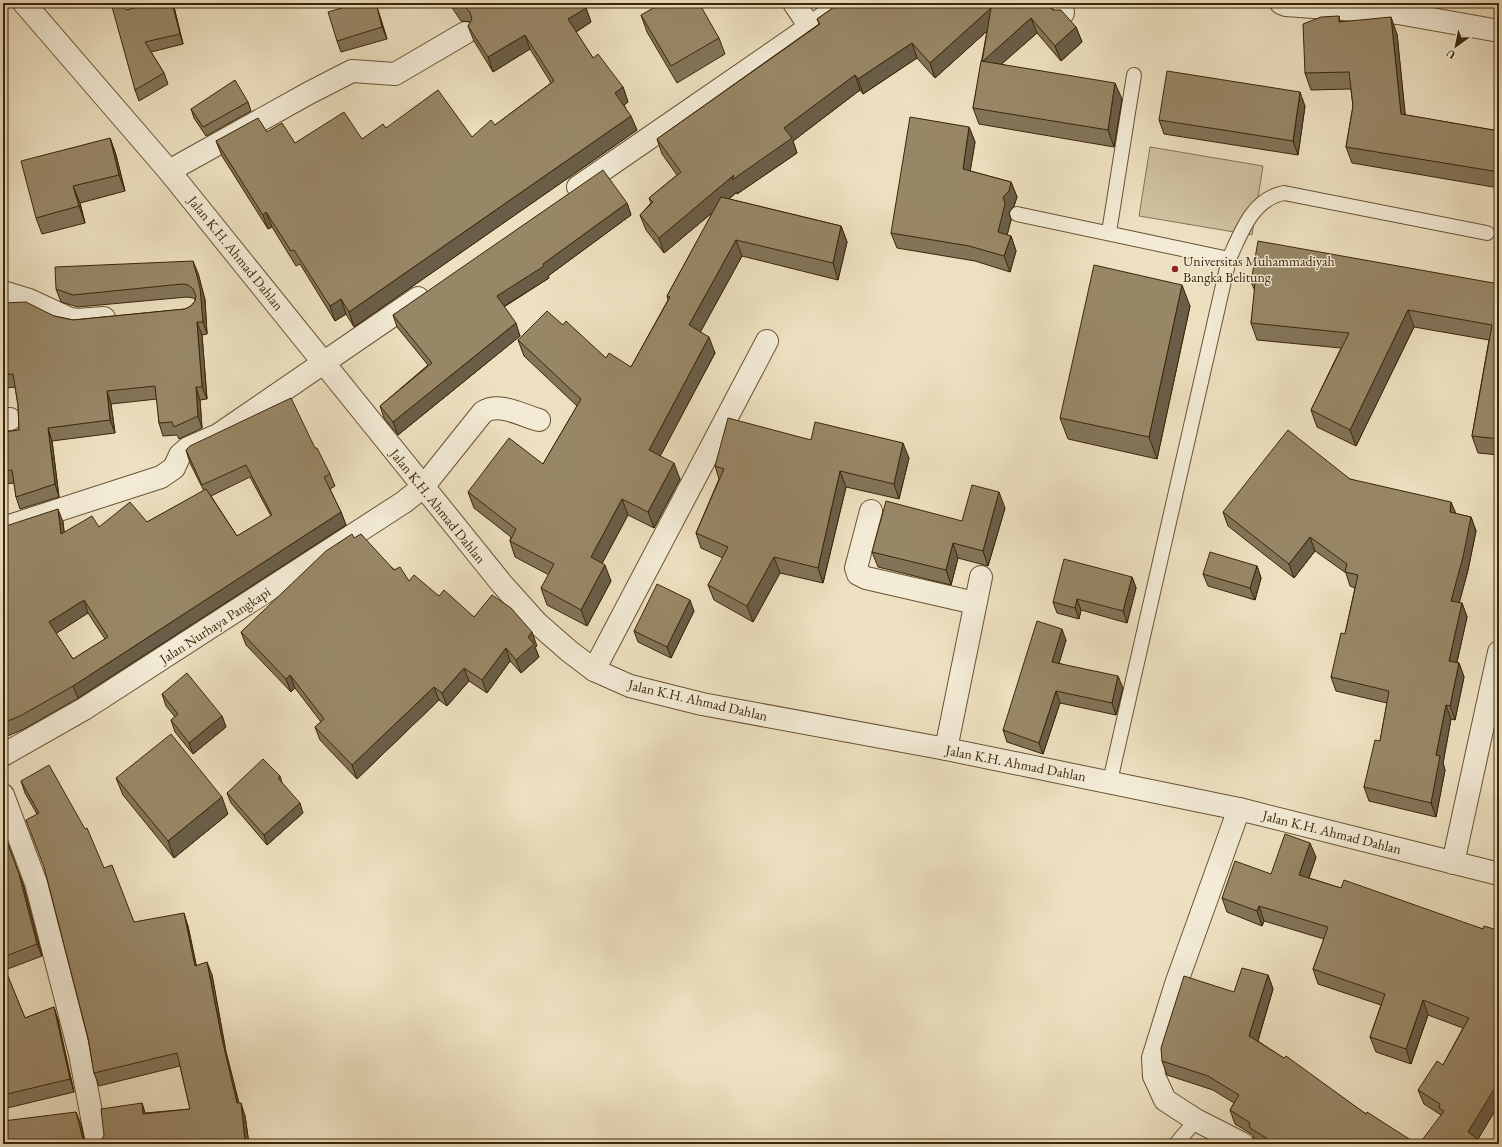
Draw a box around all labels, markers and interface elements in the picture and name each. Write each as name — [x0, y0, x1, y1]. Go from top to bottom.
north arrow — [1436, 26, 1476, 66]
text: U — [1443, 46, 1458, 62]
street label: Jalan K.H. Ahmad Dahlan — [184, 191, 288, 315]
place label: Universitas Muhammadiyah Bangka Belitung — [1183, 252, 1335, 286]
marker: Universitas Muhammadiyah Bangka Belitung — [1170, 264, 1180, 274]
street label: Jalan K.H. Ahmad Dahlan — [386, 444, 490, 568]
street label: Jalan Nurhaya Pangkapi — [155, 582, 274, 668]
street label: Jalan K.H. Ahmad Dahlan — [626, 675, 770, 725]
street label: Jalan K.H. Ahmad Dahlan — [943, 740, 1088, 786]
street label: Jalan K.H. Ahmad Dahlan — [1260, 806, 1404, 858]

